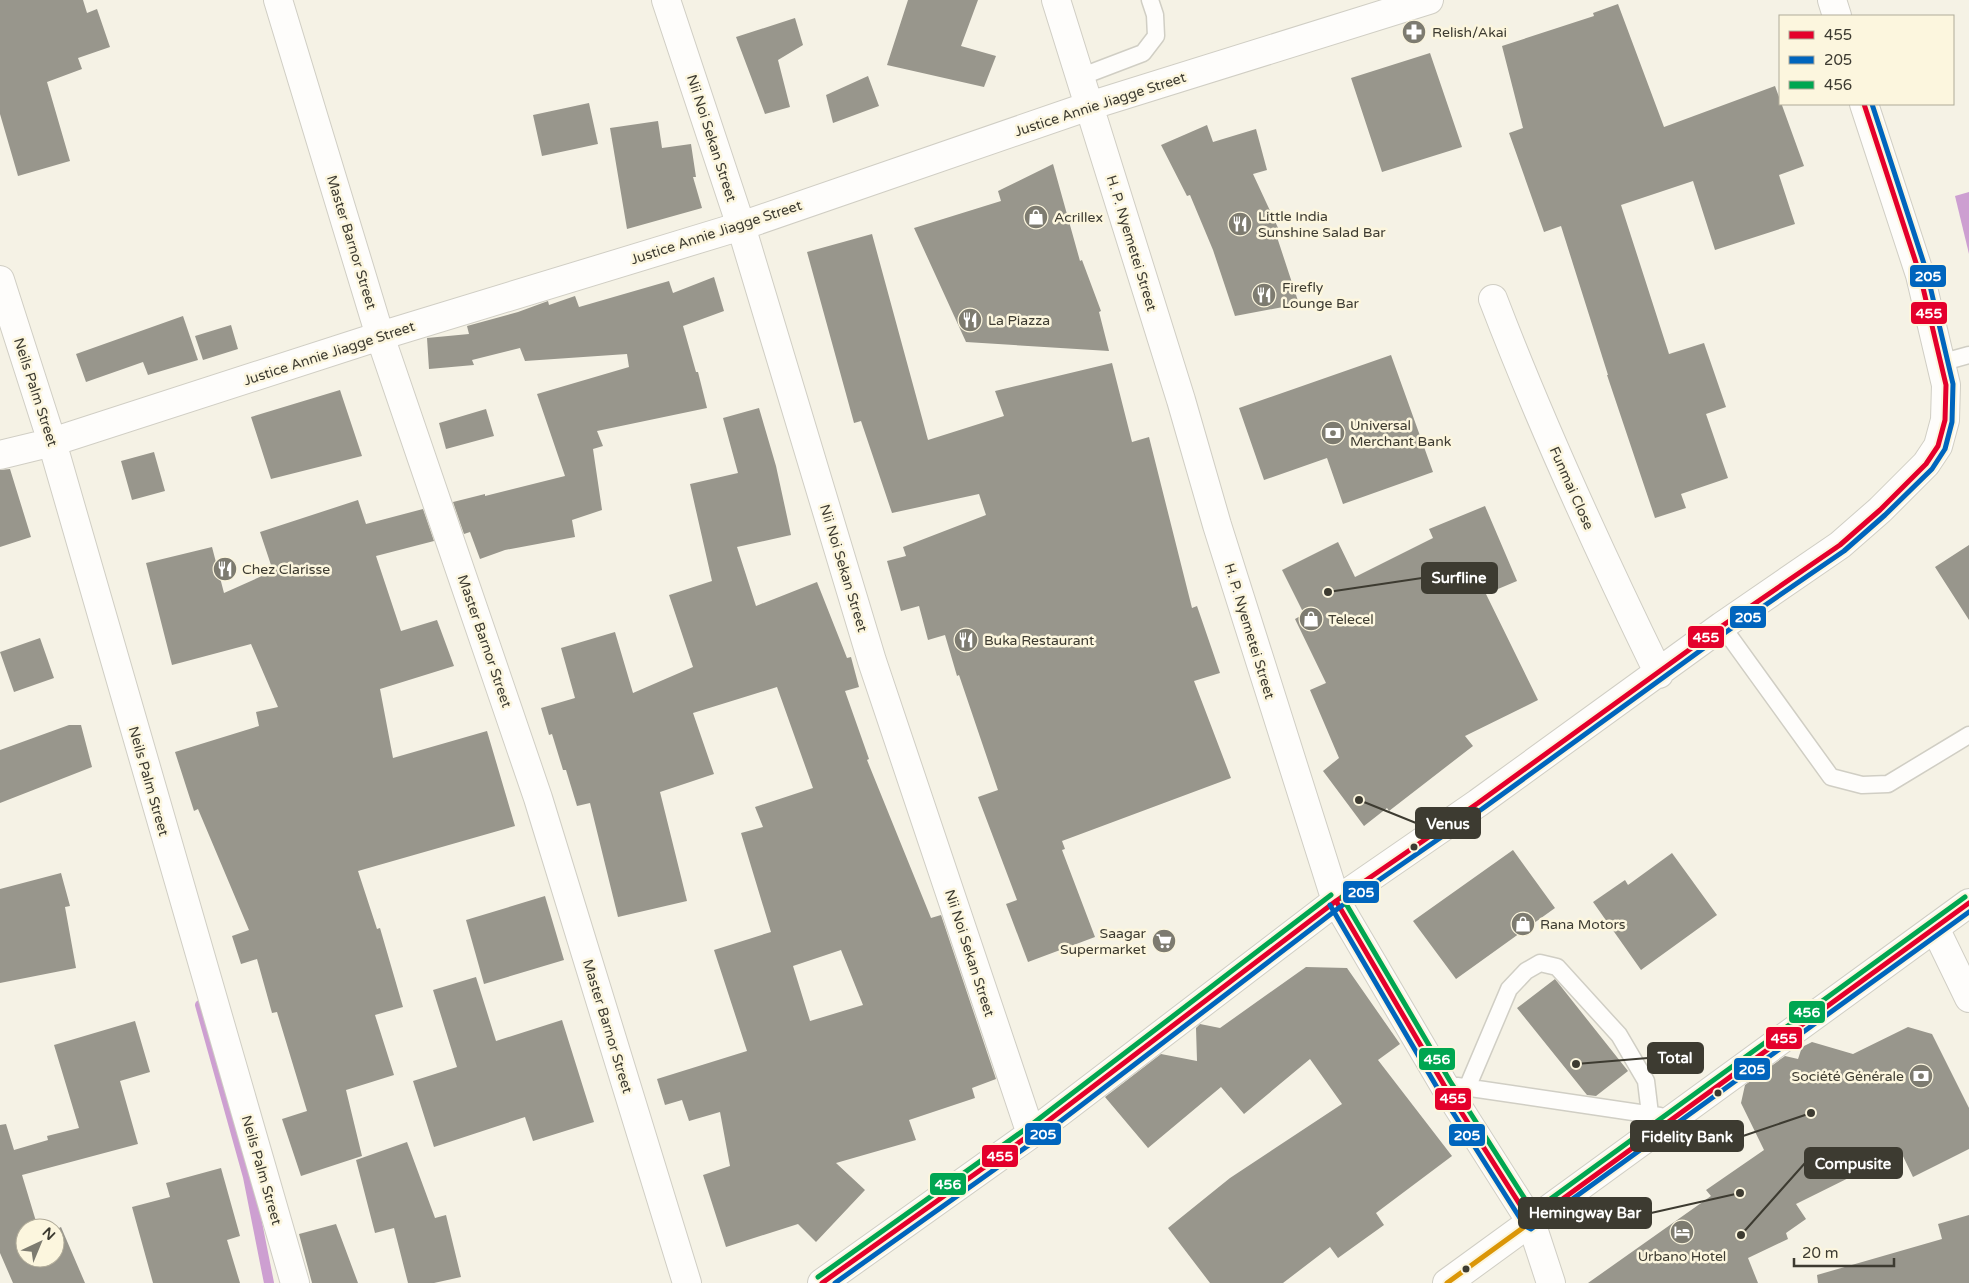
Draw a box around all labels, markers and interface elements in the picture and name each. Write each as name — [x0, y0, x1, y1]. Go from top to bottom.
legend — [1779, 15, 1954, 105]
pharmacy icon: Relish/Akai — [1401, 19, 1427, 45]
place label: Relish/Akai — [1432, 24, 1507, 41]
text: 455 — [1824, 26, 1852, 44]
text: 205 — [1824, 51, 1852, 69]
street label: Justice Annie Jiagge Street — [1012, 69, 1189, 140]
street label: Nii Noi Sekan Street — [683, 73, 740, 204]
text: 456 — [1824, 76, 1852, 94]
street label: Master Barnor Street — [323, 173, 380, 312]
street label: H. P. Nyemetei Street — [1103, 173, 1160, 314]
street label: Justice Annie Jiagge Street — [628, 197, 805, 268]
shop icon: Acrillex — [1023, 204, 1049, 230]
place label: Little India Sunshine Salad Bar — [1258, 208, 1386, 241]
place label: Acrillex — [1054, 209, 1103, 226]
restaurant icon: Little India Sunshine Salad Bar — [1227, 211, 1253, 237]
line badge: 205 — [1909, 264, 1947, 288]
text: 205 — [1915, 268, 1941, 285]
place label: Firefly Lounge Bar — [1282, 279, 1360, 312]
restaurant icon: Firefly Lounge Bar — [1251, 282, 1277, 308]
line badge: 455 — [1910, 301, 1948, 325]
text: 455 — [1916, 305, 1942, 322]
restaurant icon: La Piazza — [957, 307, 983, 333]
place label: La Piazza — [988, 312, 1050, 329]
street label: Justice Annie Jiagge Street — [241, 318, 418, 389]
street label: Neils Palm Street — [10, 336, 61, 449]
place label: Universal Merchant Bank — [1350, 417, 1452, 450]
bank icon: Universal Merchant Bank — [1320, 420, 1346, 446]
street label: Funmai Close — [1546, 444, 1597, 533]
street label: Nii Noi Sekan Street — [816, 502, 871, 635]
restaurant icon: Chez Clarisse — [212, 556, 238, 582]
place label: Chez Clarisse — [242, 561, 330, 578]
street label: H. P. Nyemetei Street — [1221, 561, 1278, 702]
callout: Surfline — [1422, 563, 1497, 593]
text: Surfline — [1432, 569, 1487, 587]
street label: Master Barnor Street — [454, 573, 515, 710]
line badge: 205 — [1729, 605, 1767, 629]
shop icon: Telecel — [1298, 606, 1324, 632]
text: 205 — [1735, 609, 1761, 626]
place label: Telecel — [1328, 611, 1374, 628]
line badge: 455 — [1687, 625, 1725, 649]
restaurant icon: Buka Restaurant — [953, 627, 979, 653]
text: 455 — [1693, 629, 1719, 646]
place label: Buka Restaurant — [984, 632, 1095, 649]
street label: Neils Palm Street — [125, 724, 172, 839]
callout: Venus — [1416, 808, 1480, 838]
text: Venus — [1426, 815, 1470, 833]
unlabelled marker — [1409, 842, 1419, 852]
line badge: 205 — [1342, 880, 1380, 904]
text: 205 — [1348, 884, 1374, 901]
street label: Nii Noi Sekan Street — [941, 888, 998, 1019]
shop icon: Rana Motors — [1510, 911, 1536, 937]
place label: Rana Motors — [1540, 916, 1626, 933]
place label: Saagar Supermarket — [1060, 925, 1147, 958]
supermarket icon: Saagar Supermarket — [1151, 928, 1177, 954]
street label: Master Barnor Street — [579, 957, 636, 1096]
line badge: 456 — [1788, 1000, 1826, 1024]
text: 456 — [1794, 1004, 1820, 1021]
line badge: 455 — [1765, 1026, 1803, 1050]
text: 455 — [1771, 1030, 1797, 1047]
callout: Total — [1648, 1043, 1703, 1073]
line badge: 456 — [1418, 1047, 1456, 1071]
text: Total — [1656, 1049, 1693, 1067]
text: 456 — [1424, 1051, 1450, 1068]
line badge: 205 — [1733, 1057, 1771, 1081]
text: 205 — [1739, 1061, 1765, 1078]
bank icon: Société Générale — [1908, 1063, 1934, 1089]
place label: Société Générale — [1792, 1068, 1904, 1085]
line badge: 455 — [1434, 1087, 1472, 1111]
unlabelled marker — [1713, 1088, 1723, 1098]
text: 455 — [1440, 1090, 1466, 1107]
street label: Neils Palm Street — [238, 1113, 285, 1228]
callout: Fidelity Bank — [1631, 1121, 1743, 1151]
line badge: 205 — [1024, 1122, 1062, 1146]
line badge: 205 — [1448, 1123, 1486, 1147]
text: 205 — [1030, 1126, 1056, 1143]
text: 205 — [1454, 1127, 1480, 1144]
text: Fidelity Bank — [1641, 1128, 1733, 1147]
line badge: 455 — [981, 1144, 1019, 1168]
text: 455 — [987, 1148, 1013, 1165]
callout: Compusite — [1805, 1148, 1902, 1178]
text: Compusite — [1815, 1155, 1892, 1174]
line badge: 456 — [929, 1172, 967, 1196]
text: 456 — [935, 1176, 961, 1193]
callout: Hemingway Bar — [1519, 1198, 1651, 1228]
text: Hemingway Bar — [1529, 1204, 1641, 1223]
north arrow — [15, 1218, 65, 1268]
hotel icon: Urbano Hotel — [1669, 1219, 1695, 1245]
text: N — [39, 1224, 59, 1244]
scale bar — [1794, 1236, 1894, 1268]
text: 20 m — [1802, 1244, 1839, 1262]
place label: Urbano Hotel — [1638, 1248, 1726, 1265]
unlabelled marker — [1461, 1264, 1471, 1274]

